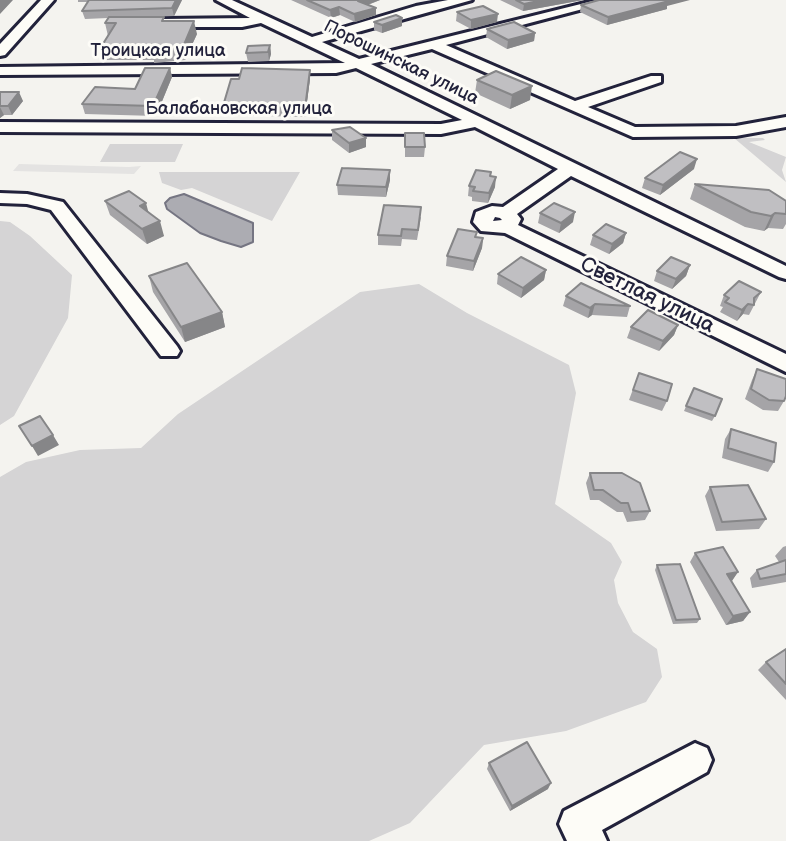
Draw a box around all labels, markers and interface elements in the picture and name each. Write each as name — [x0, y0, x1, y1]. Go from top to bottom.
street label: Порошинская улица — [320, 16, 482, 110]
street label: Троицкая улица — [90, 40, 226, 62]
street label: Балабановская улица — [146, 98, 332, 120]
street label: Светлая улица — [576, 253, 718, 339]

